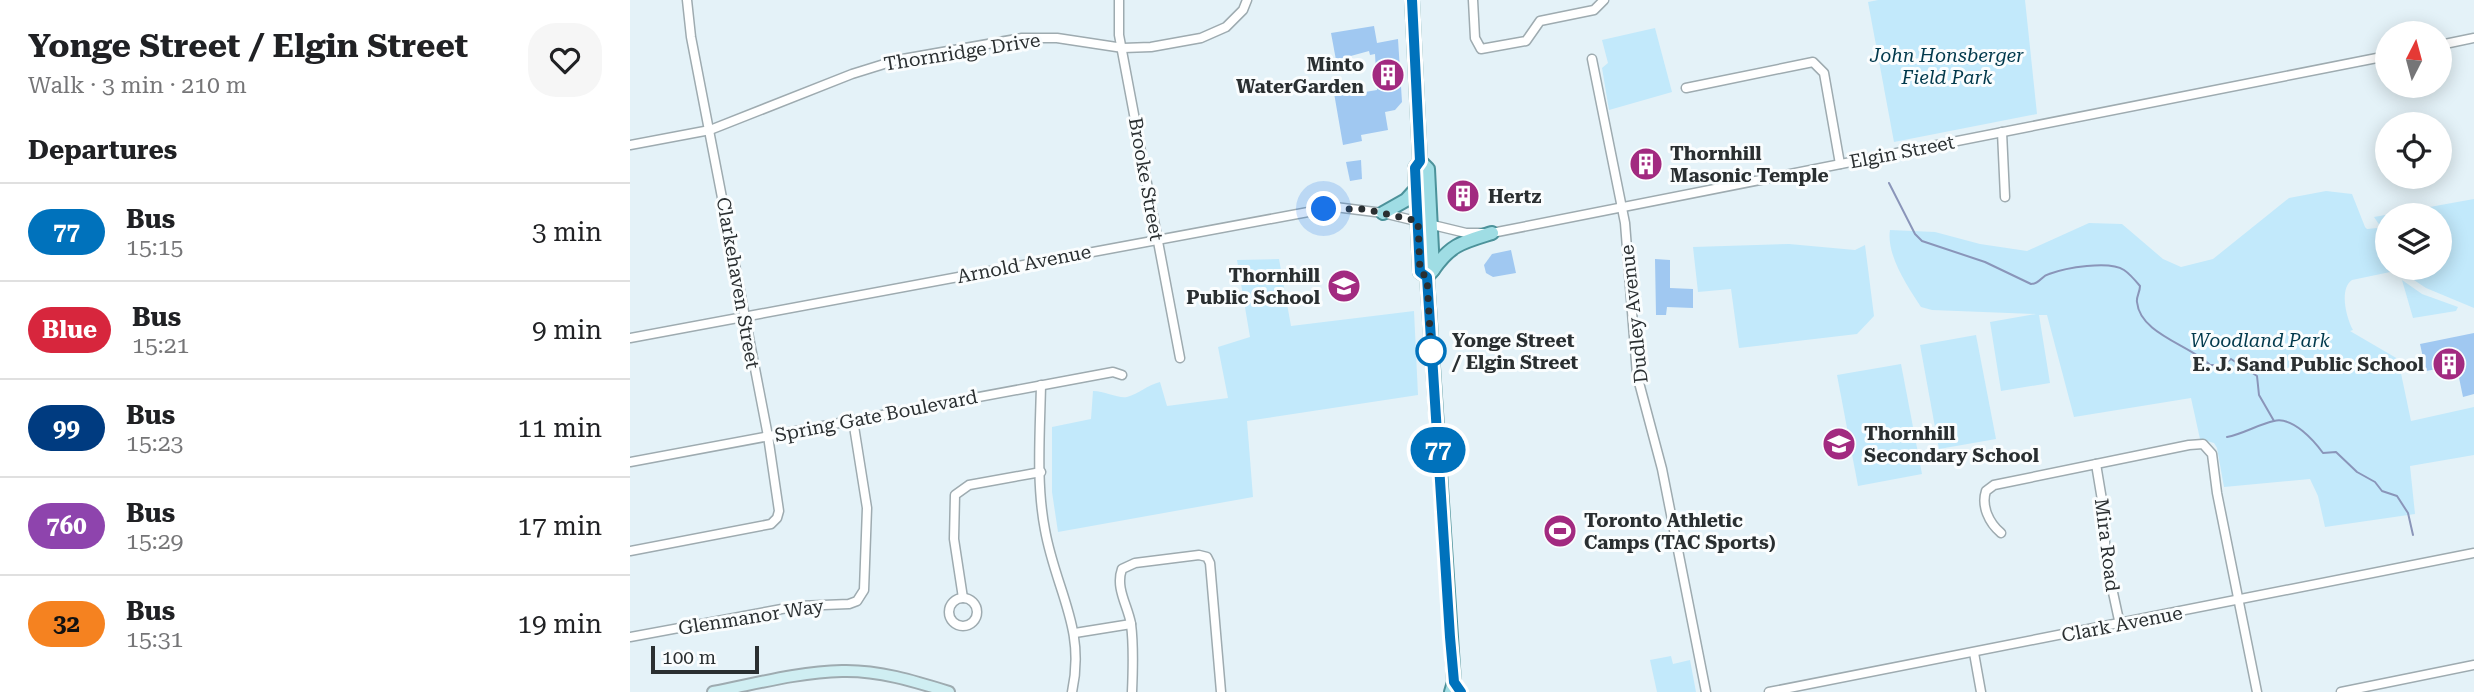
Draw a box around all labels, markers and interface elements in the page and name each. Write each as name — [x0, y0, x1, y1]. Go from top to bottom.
north arrow — [2375, 21, 2452, 98]
map controls — [2375, 21, 2452, 280]
button: heart — [528, 23, 602, 97]
text: Yonge Street / Elgin Street — [28, 26, 468, 65]
street label: Thornridge Drive — [882, 28, 1042, 76]
park label: John Honsberger Field Park — [1869, 44, 2024, 89]
place label: Minto WaterGarden — [1236, 53, 1364, 98]
building icon: Minto WaterGarden — [1369, 56, 1407, 94]
text: Walk · 3 min · 210 m — [28, 72, 247, 99]
button: locate — [2375, 112, 2452, 189]
street label: Brooke Street — [1124, 116, 1168, 242]
street label: Elgin Street — [1848, 131, 1956, 173]
text: Departures — [28, 135, 177, 165]
place label: Thornhill Masonic Temple — [1670, 142, 1829, 187]
building icon: Thornhill Masonic Temple — [1627, 145, 1665, 183]
building icon: Hertz — [1444, 177, 1482, 215]
place label: Hertz — [1488, 185, 1541, 208]
your location — [1306, 191, 1341, 226]
street label: Clarkehaven Street — [712, 195, 764, 371]
button: layers — [2375, 203, 2452, 280]
text: Bus — [126, 204, 175, 234]
text: 3 min — [532, 217, 602, 247]
text: 77 — [53, 218, 80, 246]
text: 15:15 — [126, 234, 183, 261]
street label: Arnold Avenue — [955, 240, 1093, 288]
street label: Dudley Avenue — [1615, 244, 1653, 384]
place label: Thornhill Public School — [1186, 264, 1320, 309]
school or university icon: Thornhill Public School — [1325, 267, 1363, 305]
text: Bus — [132, 302, 181, 332]
text: 9 min — [532, 315, 602, 345]
text: Blue — [42, 316, 97, 344]
place label: Yonge Street / Elgin Street — [1451, 329, 1579, 374]
park label: Woodland Park — [2190, 329, 2330, 352]
text: 15:21 — [132, 332, 189, 359]
marker: Yonge Street / Elgin Street — [1416, 336, 1446, 366]
building icon: E. J. Sand Public School — [2430, 345, 2468, 383]
place label: E. J. Sand Public School — [2193, 353, 2424, 376]
street label: Spring Gate Boulevard — [772, 385, 980, 447]
text: Bus — [126, 400, 175, 430]
text: 11 min — [518, 413, 602, 443]
text: 99 — [53, 414, 80, 442]
place label: Thornhill Secondary School — [1864, 422, 2039, 467]
school or university icon: Thornhill Secondary School — [1820, 425, 1858, 463]
line badge: 77 — [1406, 427, 1470, 473]
text: 15:23 — [126, 430, 183, 457]
text: 77 — [1425, 436, 1451, 464]
street label: Mira Road — [2090, 497, 2124, 593]
text: Bus — [126, 498, 175, 528]
place label: Toronto Athletic Camps (TAC Sports) — [1584, 509, 1776, 554]
text: 17 min — [518, 511, 602, 541]
text: 760 — [46, 512, 87, 540]
sports icon: Toronto Athletic Camps (TAC Sports) — [1541, 512, 1579, 550]
text: 15:29 — [126, 528, 183, 555]
street label: Glenmanor Way — [677, 594, 826, 640]
text: Bus — [126, 596, 175, 626]
street label: Clark Avenue — [2060, 601, 2184, 647]
text: 19 min — [518, 609, 602, 639]
text: 32 — [53, 610, 80, 638]
text: 15:31 — [126, 626, 183, 653]
scale bar — [651, 643, 760, 675]
text: 100 m — [662, 646, 716, 669]

